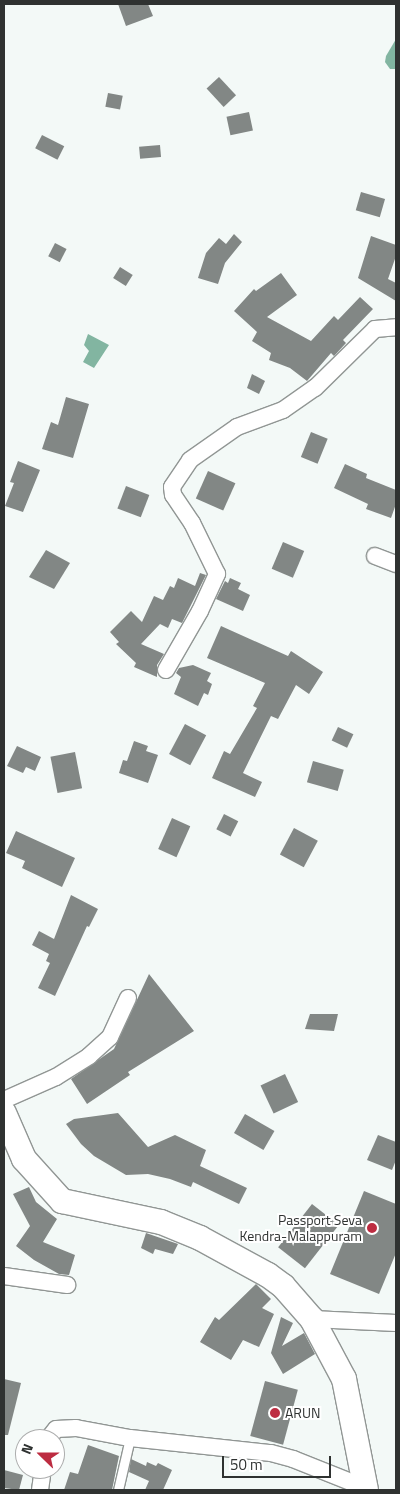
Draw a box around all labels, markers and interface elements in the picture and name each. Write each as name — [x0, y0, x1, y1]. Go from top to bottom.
place label: Passport Seva Kendra-Malappuram — [239, 1212, 362, 1244]
marker: Passport Seva Kendra-Malappuram — [366, 1222, 378, 1234]
place label: ARUN — [285, 1405, 320, 1421]
marker: ARUN — [269, 1407, 281, 1419]
north arrow — [15, 1429, 65, 1479]
text: N — [15, 1440, 38, 1457]
scale bar — [225, 1446, 334, 1478]
text: 50 m — [230, 1453, 263, 1476]

